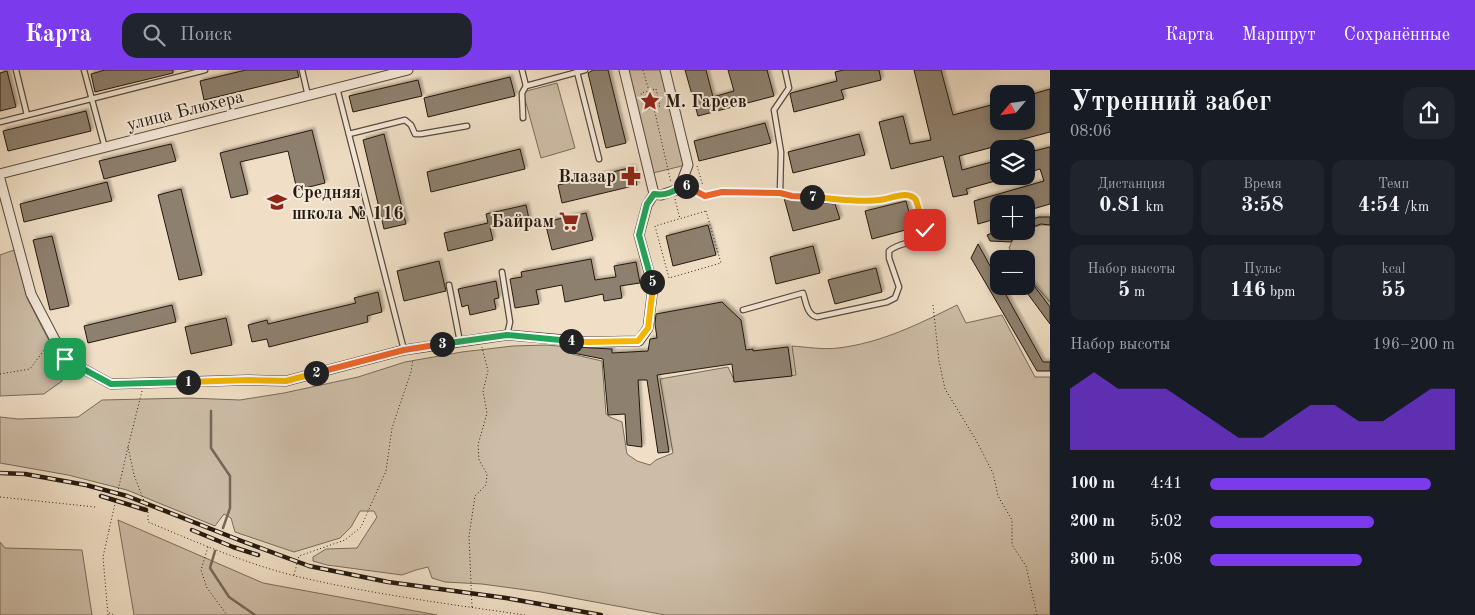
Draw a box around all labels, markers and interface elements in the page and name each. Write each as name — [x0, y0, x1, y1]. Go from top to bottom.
search box — [122, 13, 472, 58]
icon: search — [140, 21, 168, 49]
text: Карта — [25, 23, 92, 47]
text: Поиск — [180, 26, 232, 45]
text: Карта — [1165, 26, 1214, 44]
text: Маршрут — [1242, 26, 1316, 44]
text: Сохранённые — [1344, 26, 1450, 44]
north arrow — [990, 85, 1035, 130]
map controls — [990, 85, 1035, 295]
button: share — [1403, 87, 1455, 139]
street label: улица Блюхера — [125, 88, 246, 134]
text: Утренний забег — [1070, 89, 1271, 117]
place icon: М. Гареев — [639, 90, 661, 112]
place label: М. Гареев — [665, 93, 747, 111]
text: 08:06 — [1070, 124, 1112, 140]
button: layers — [990, 140, 1035, 185]
pharmacy icon: Влазар — [620, 165, 642, 187]
place label: Влазар — [558, 168, 616, 186]
pin: 6 — [674, 174, 698, 198]
text: Дистанция — [1098, 177, 1165, 191]
text: Время — [1243, 177, 1282, 191]
text: Темп — [1378, 177, 1409, 191]
text: 6 — [682, 179, 691, 193]
place label: Средняя школа № 116 — [292, 184, 404, 223]
pin: 7 — [800, 184, 824, 210]
text: 7 — [808, 190, 817, 204]
school or university icon: Средняя школа № 116 — [266, 191, 288, 213]
button: + — [990, 195, 1035, 240]
text: 0.81 — [1099, 195, 1142, 216]
text: 3:58 — [1241, 195, 1284, 216]
text: 4:54 — [1358, 195, 1400, 216]
text: km — [1142, 200, 1164, 214]
text: /km — [1400, 200, 1429, 214]
pin — [904, 209, 946, 251]
supermarket icon: Байрам — [558, 210, 580, 232]
place label: Байрам — [491, 213, 554, 231]
icon: check — [911, 216, 939, 244]
button: − — [990, 250, 1035, 295]
text: Набор высоты — [1088, 262, 1175, 276]
text: Пульс — [1244, 262, 1281, 276]
text: kcal — [1381, 262, 1406, 276]
pin: 5 — [640, 270, 664, 294]
text: 5 — [648, 275, 657, 289]
text: 5 — [1118, 280, 1130, 301]
text: 146 — [1229, 280, 1266, 301]
text: 55 — [1381, 280, 1406, 301]
text: m — [1130, 285, 1145, 299]
text: bpm — [1266, 285, 1296, 299]
pin: 4 — [558, 328, 584, 354]
pin: 3 — [430, 332, 454, 356]
text: 4 — [567, 334, 576, 348]
text: 3 — [438, 337, 447, 351]
text: Набор высоты — [1070, 337, 1170, 353]
text: 196–200 m — [1372, 337, 1455, 353]
pin — [44, 338, 86, 380]
icon: arrive — [51, 345, 79, 373]
pin: 2 — [304, 360, 328, 386]
text: 2 — [312, 366, 321, 380]
pin: 1 — [176, 370, 200, 394]
text: 1 — [184, 375, 193, 389]
text: 100 m — [1070, 476, 1115, 492]
text: 4:41 — [1150, 476, 1182, 492]
text: 200 m — [1070, 514, 1115, 530]
text: 5:02 — [1150, 514, 1182, 530]
text: 300 m — [1070, 552, 1115, 568]
text: 5:08 — [1150, 552, 1182, 568]

